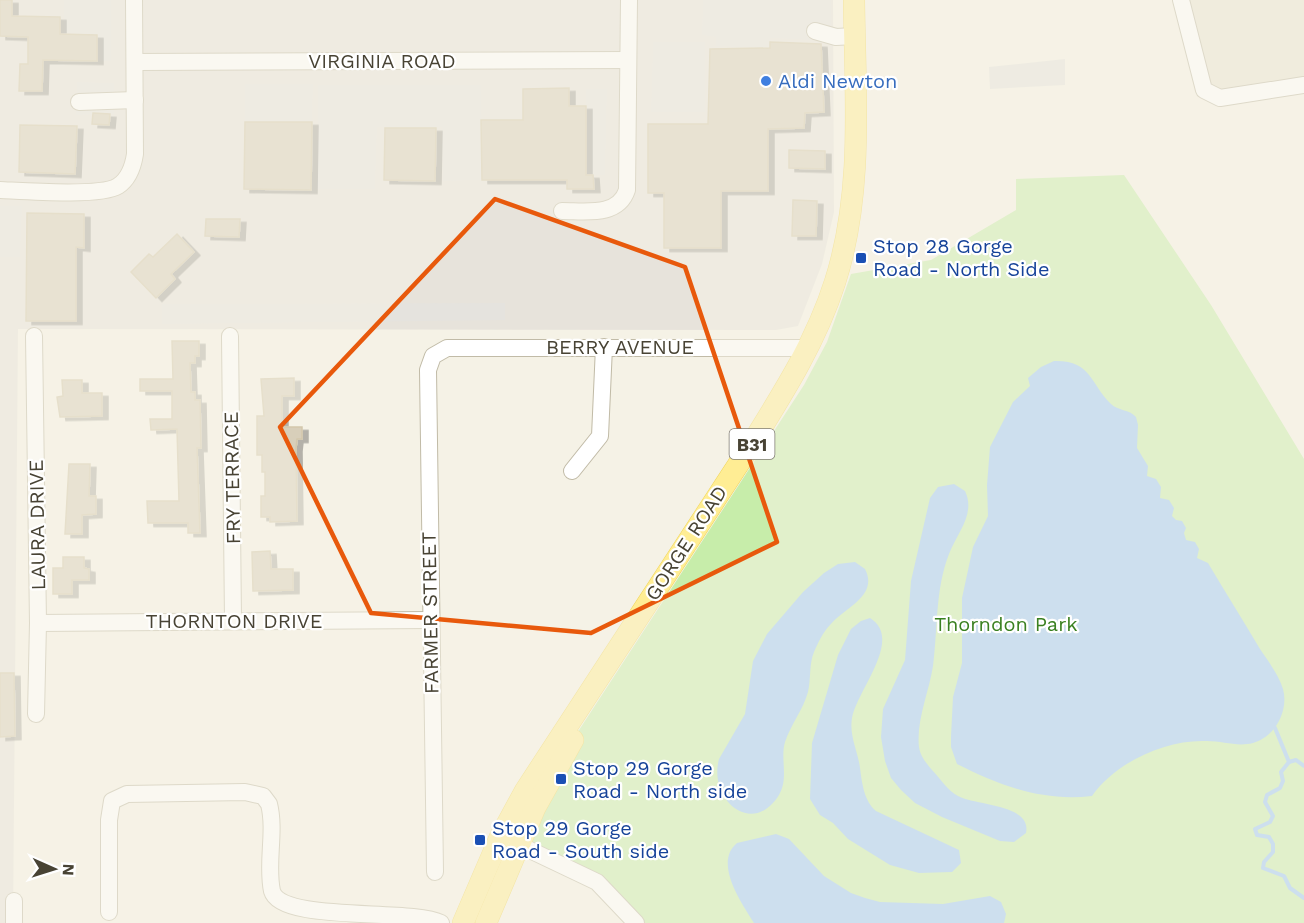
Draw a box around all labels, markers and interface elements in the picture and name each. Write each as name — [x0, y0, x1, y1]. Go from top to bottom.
street label: VIRGINIA ROAD — [308, 49, 456, 73]
place label: Aldi Newton — [778, 69, 897, 93]
marker: Aldi Newton — [759, 74, 773, 88]
place label: Stop 28 Gorge Road - North Side — [873, 234, 1049, 281]
marker: Stop 28 Gorge Road - North Side — [854, 251, 868, 265]
street label: BERRY AVENUE — [546, 335, 694, 359]
street label: FRY TERRACE — [219, 411, 245, 545]
road number: B31 — [730, 429, 774, 459]
street label: LAURA DRIVE — [24, 459, 50, 591]
street label: GORGE ROAD — [640, 481, 732, 605]
street label: FARMER STREET — [417, 532, 443, 694]
street label: THORNTON DRIVE — [145, 609, 323, 633]
park label: Thorndon Park — [934, 612, 1078, 636]
place label: Stop 29 Gorge Road - North side — [573, 756, 747, 803]
marker: Stop 29 Gorge Road - North side — [554, 772, 568, 786]
place label: Stop 29 Gorge Road - South side — [492, 816, 669, 863]
marker: Stop 29 Gorge Road - South side — [473, 833, 487, 847]
north arrow — [24, 839, 84, 899]
text: N — [59, 863, 78, 876]

